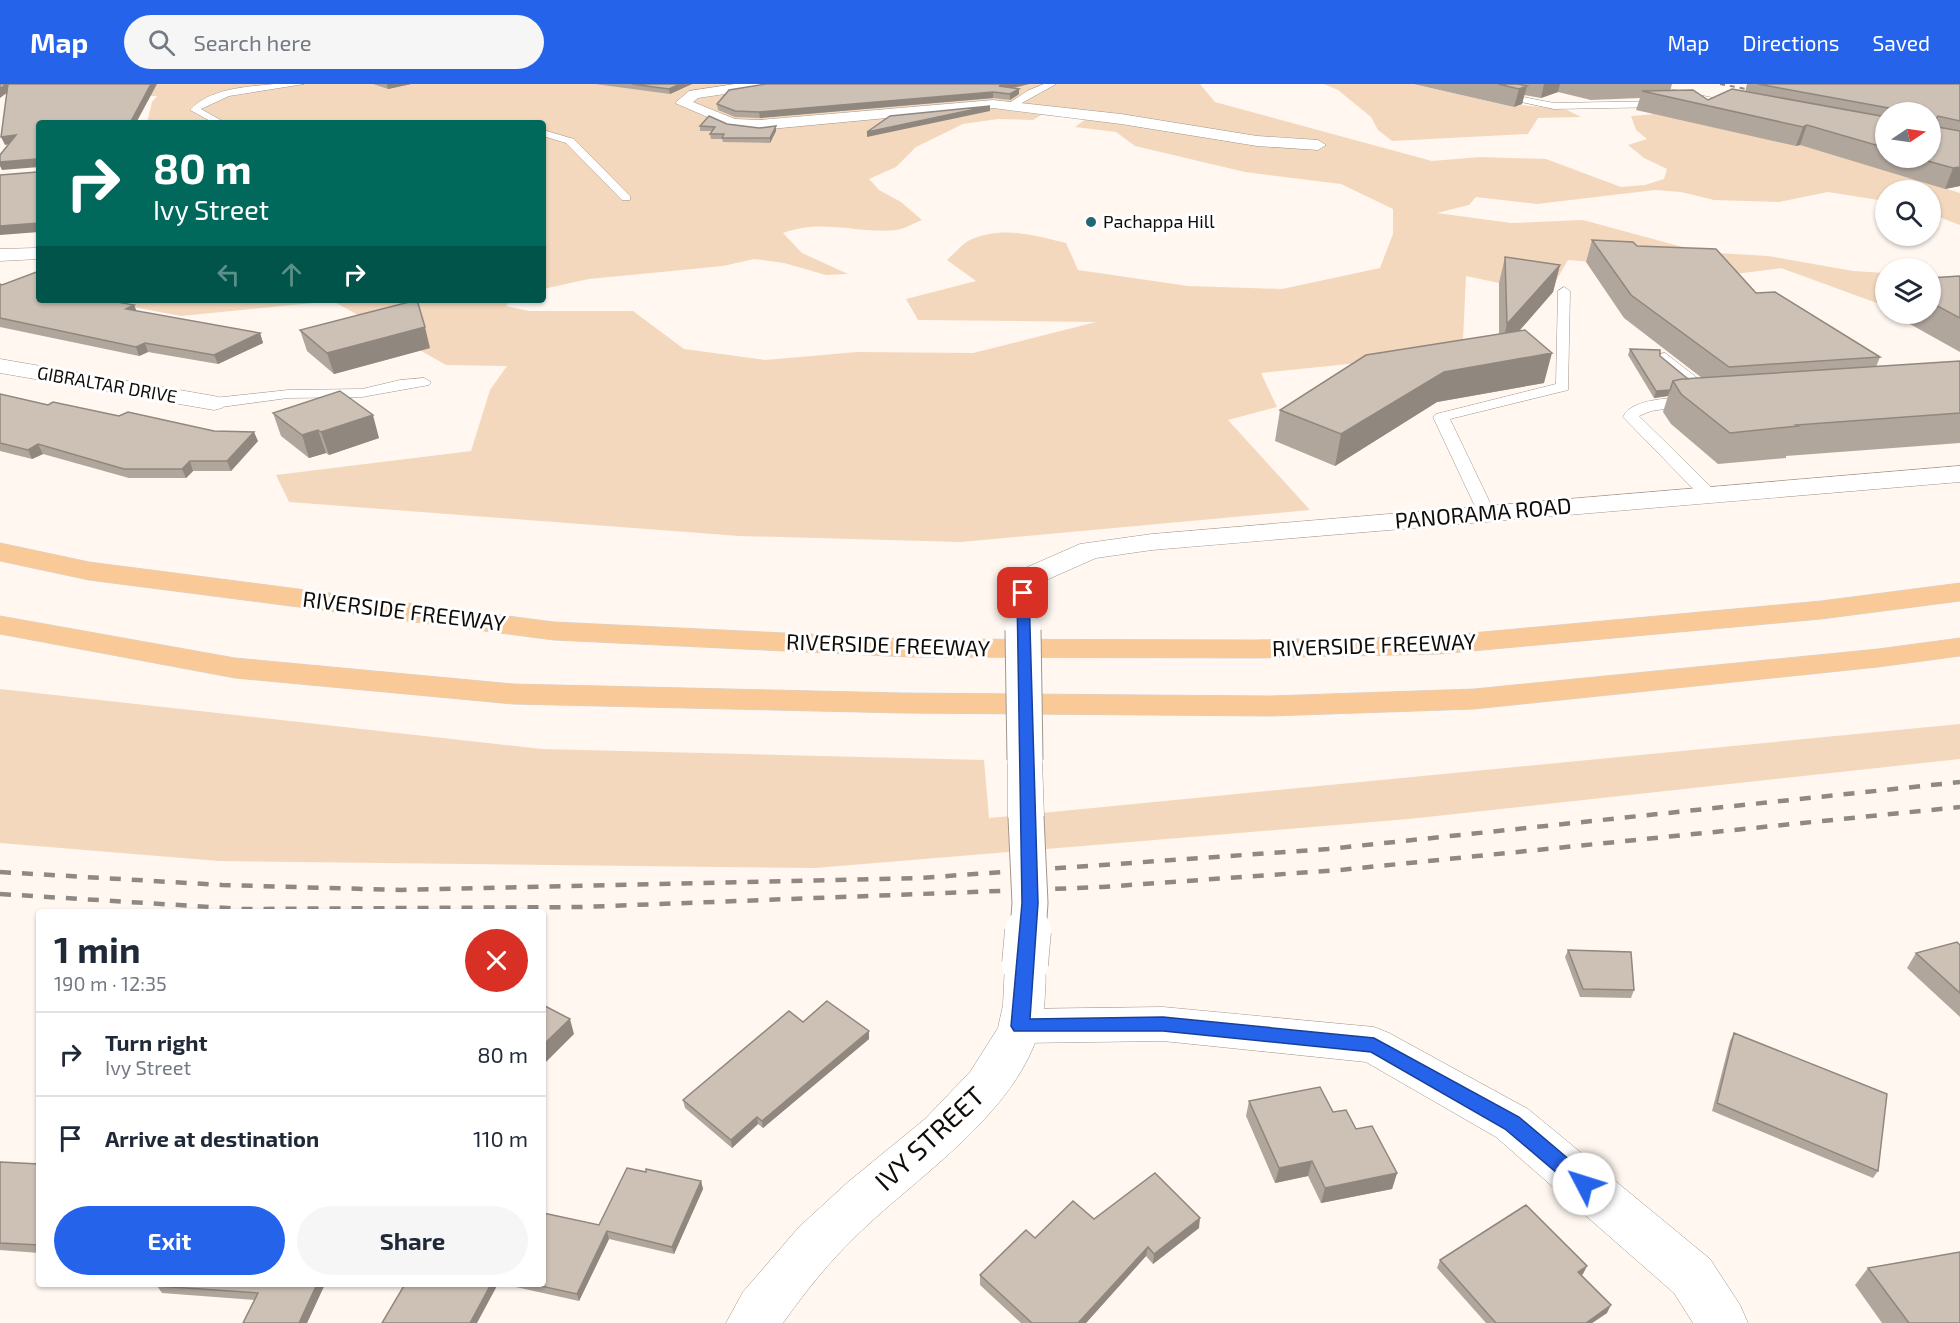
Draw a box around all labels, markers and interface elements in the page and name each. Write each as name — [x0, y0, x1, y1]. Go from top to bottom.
search box — [124, 15, 544, 69]
text: Map — [30, 25, 88, 59]
icon: search — [145, 26, 178, 59]
text: Search here — [193, 29, 312, 55]
text: Map — [1667, 30, 1710, 55]
text: Directions — [1743, 30, 1839, 55]
text: Saved — [1872, 30, 1930, 55]
north arrow — [1875, 102, 1941, 168]
map controls — [1875, 102, 1941, 324]
text: 80 m — [153, 142, 252, 192]
icon: right — [54, 144, 132, 222]
button: search — [1875, 180, 1941, 246]
text: Ivy Street — [153, 193, 269, 225]
place label: Pachappa Hill — [1103, 210, 1215, 232]
marker: Pachappa Hill — [1084, 215, 1098, 229]
icon: left — [212, 258, 245, 291]
icon: ahead — [275, 258, 308, 291]
icon: right — [338, 258, 371, 291]
button: layers — [1875, 258, 1941, 324]
street label: GIBRALTAR DRIVE — [36, 361, 179, 407]
street label: PANORAMA ROAD — [1393, 491, 1572, 533]
pin — [997, 567, 1048, 618]
icon: arrive — [1006, 576, 1039, 609]
street label: RIVERSIDE FREEWAY — [301, 585, 507, 635]
street label: RIVERSIDE FREEWAY — [786, 627, 991, 661]
street label: RIVERSIDE FREEWAY — [1272, 627, 1477, 661]
text: 1 min — [54, 927, 141, 970]
button: close — [465, 929, 528, 992]
text: 190 m · 12:35 — [54, 971, 167, 995]
text: Turn right — [105, 1029, 207, 1055]
icon: right — [54, 1038, 87, 1071]
text: 80 m — [477, 1041, 528, 1067]
text: Ivy Street — [105, 1055, 191, 1079]
street label: IVY STREET — [867, 1079, 990, 1196]
icon: arrive — [54, 1122, 87, 1155]
text: Arrive at destination — [105, 1125, 319, 1151]
text: 110 m — [473, 1125, 528, 1151]
position arrow — [1552, 1152, 1616, 1216]
button: Exit — [54, 1206, 285, 1275]
button: Share — [297, 1206, 528, 1275]

